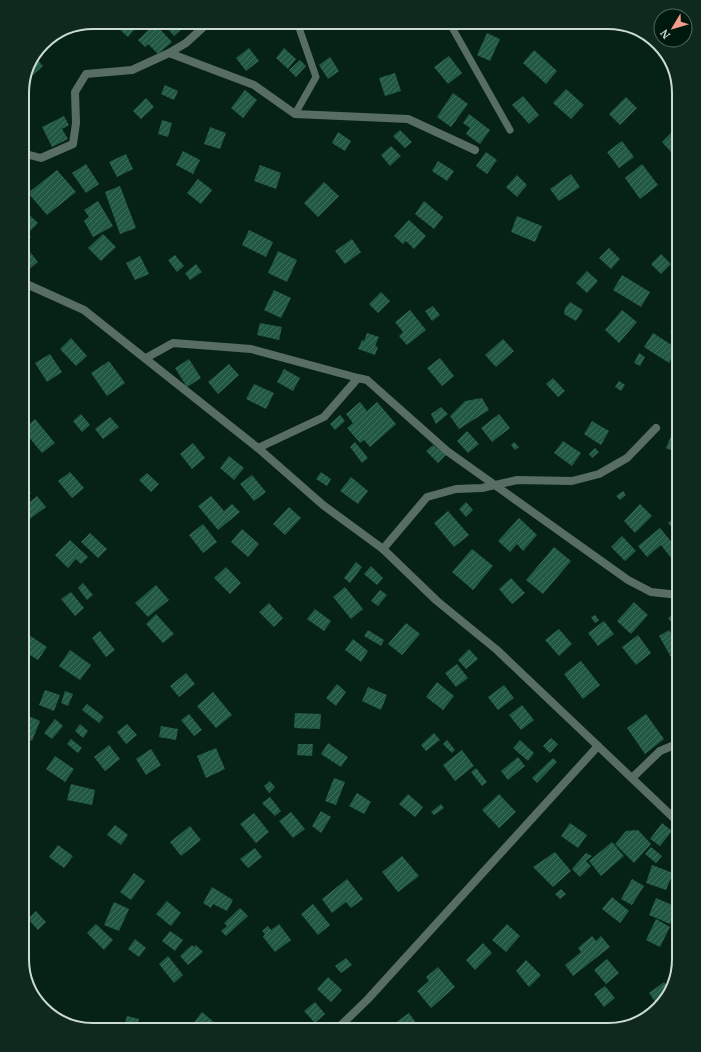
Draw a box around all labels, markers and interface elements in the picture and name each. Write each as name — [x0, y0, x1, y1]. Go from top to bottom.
north arrow — [653, 8, 693, 48]
text: N — [657, 26, 673, 42]

